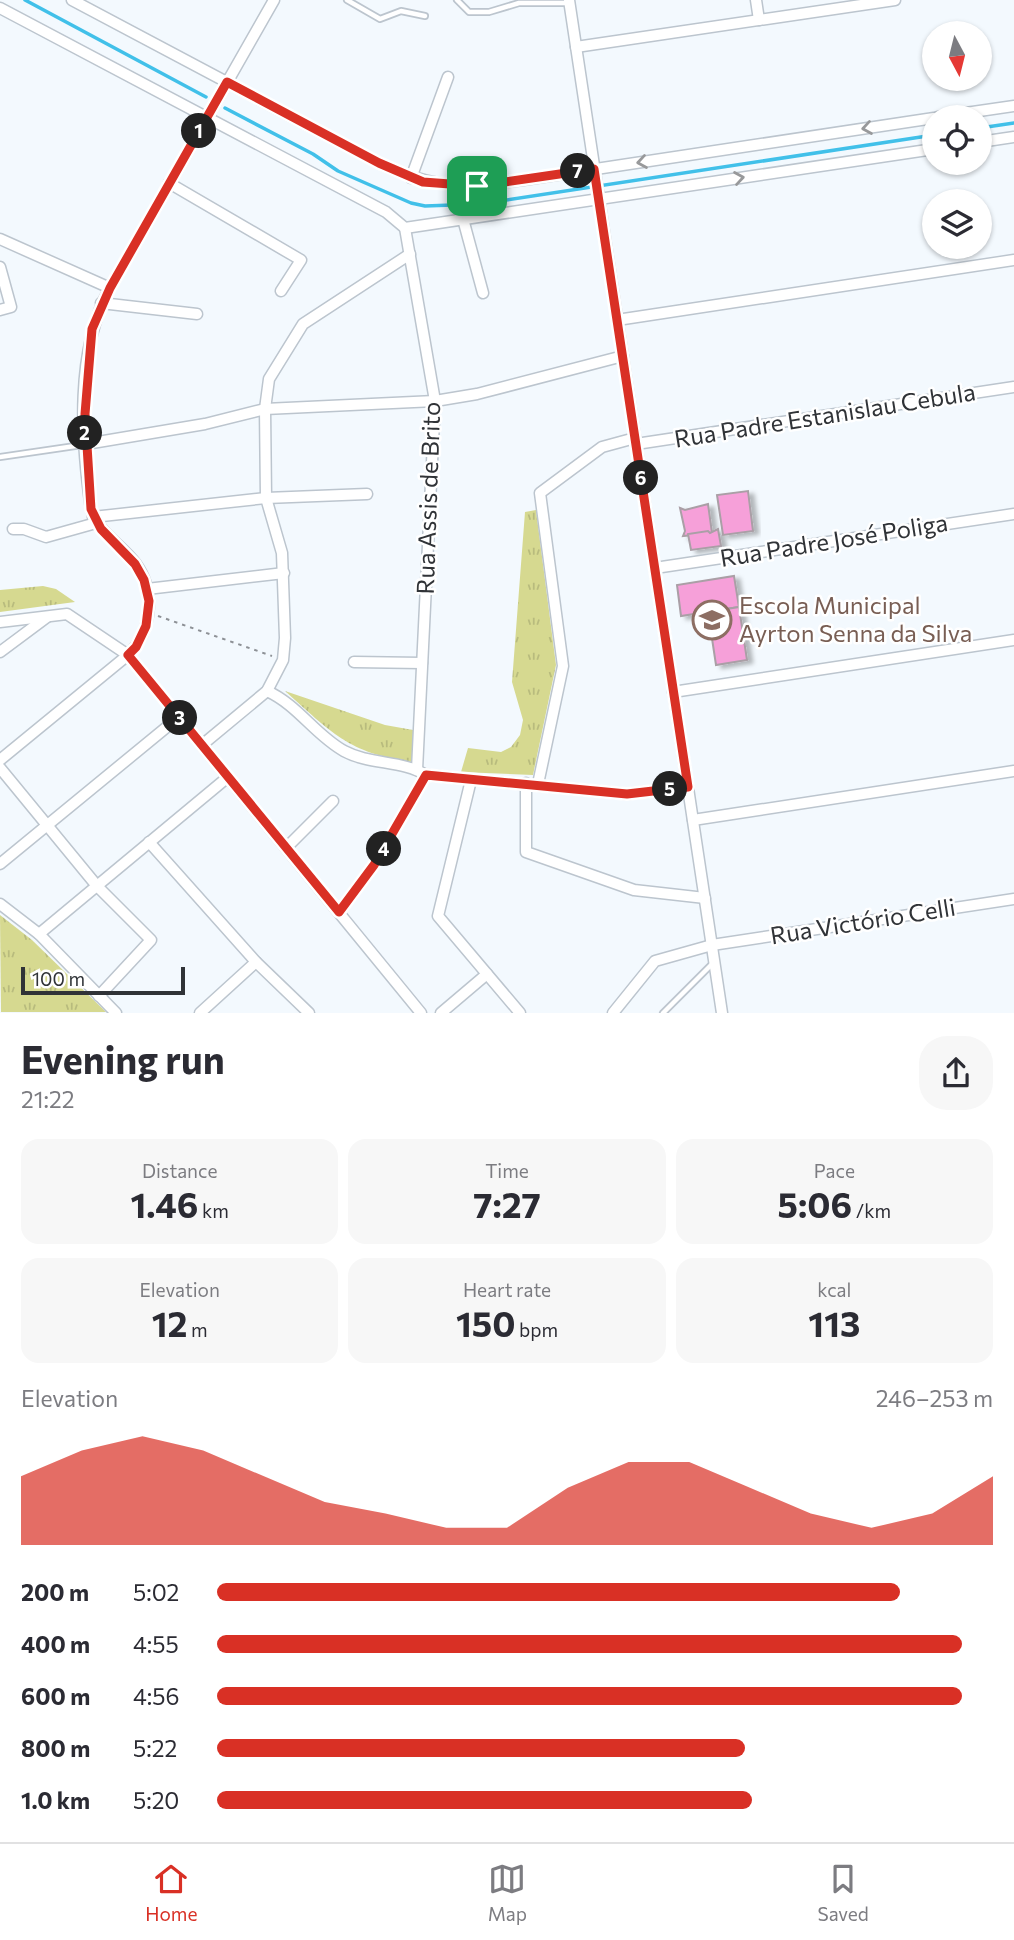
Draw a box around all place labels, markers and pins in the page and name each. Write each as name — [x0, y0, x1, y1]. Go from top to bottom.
pin: 1 — [182, 114, 216, 148]
pin: 7 — [560, 154, 596, 188]
pin — [447, 156, 507, 216]
pin: 2 — [68, 416, 102, 450]
pin: 6 — [624, 461, 658, 496]
place label: Escola Municipal Ayrton Senna da Silva — [739, 590, 972, 647]
school or university icon: Escola Municipal Ayrton Senna da Silva — [691, 599, 733, 641]
pin: 3 — [162, 700, 198, 736]
pin: 5 — [652, 772, 688, 806]
pin: 4 — [366, 832, 402, 866]

